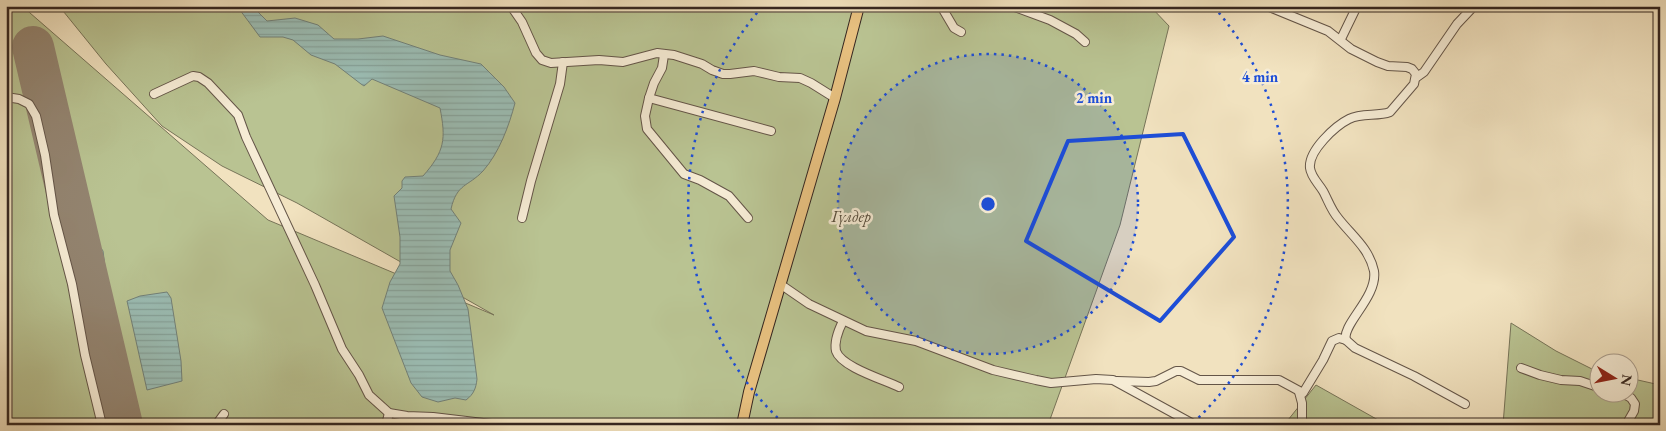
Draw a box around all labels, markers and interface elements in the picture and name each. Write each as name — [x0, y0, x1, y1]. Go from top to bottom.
text: 4 min — [1242, 67, 1279, 86]
text: 2 min — [1076, 88, 1113, 107]
centre of rings — [979, 195, 997, 213]
park label: Гүлдер — [830, 206, 871, 227]
north arrow — [1588, 354, 1638, 404]
text: N — [1617, 373, 1637, 388]

